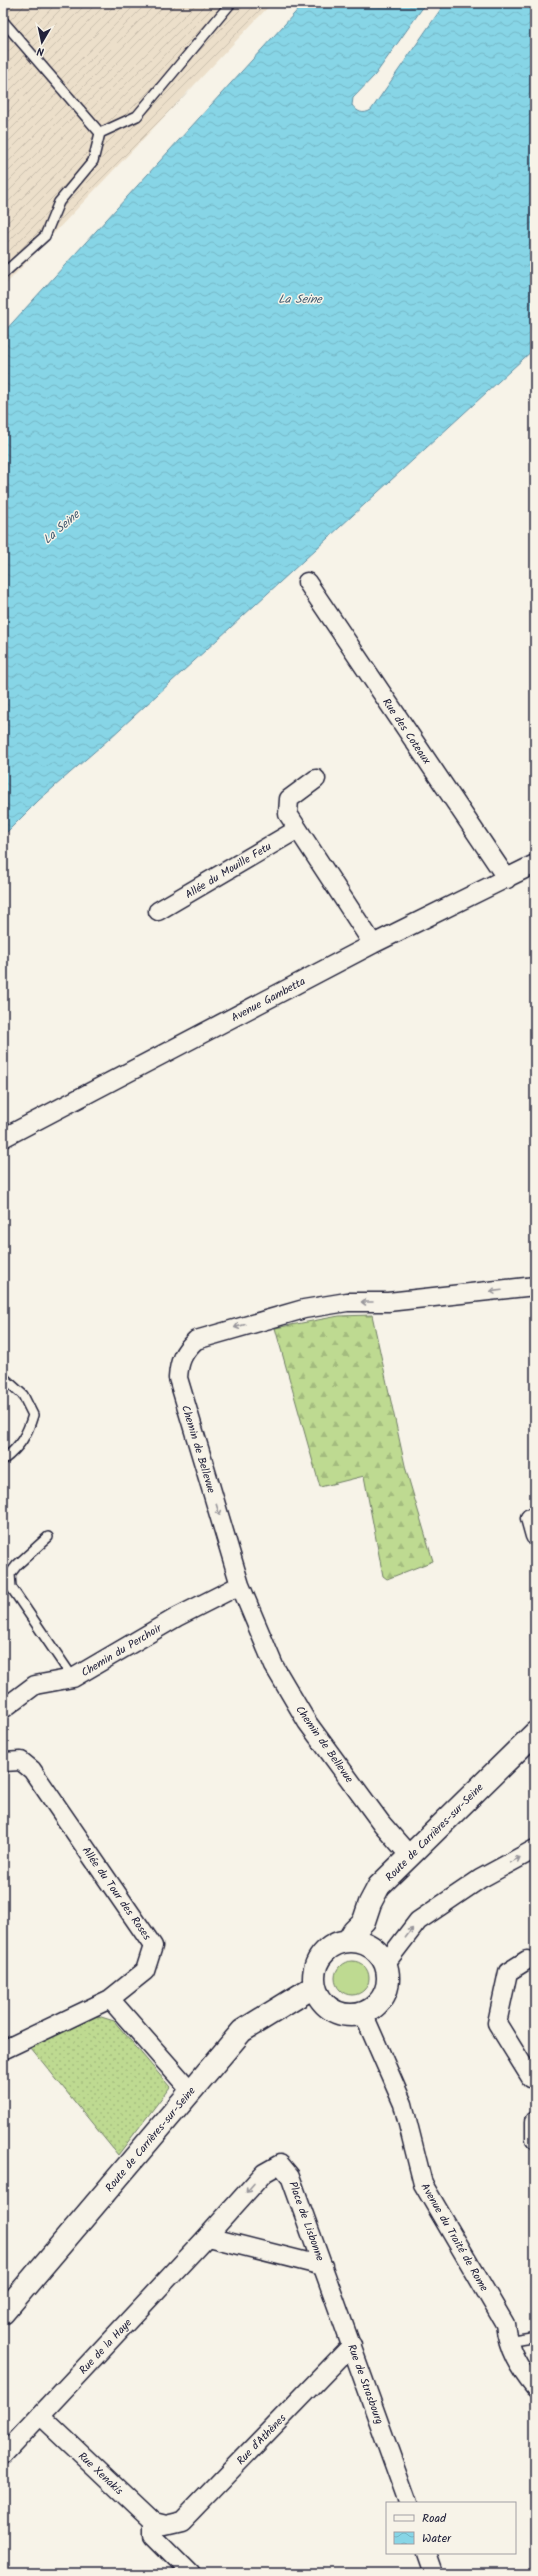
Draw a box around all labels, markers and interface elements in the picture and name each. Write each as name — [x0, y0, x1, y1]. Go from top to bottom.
north arrow — [22, 22, 62, 62]
text: N — [36, 41, 45, 60]
water label: La Seine — [278, 290, 323, 309]
water label: La Seine — [39, 505, 85, 549]
street label: Rue des Coteaux — [377, 695, 435, 769]
street label: Allée du Mouille Fetu — [182, 838, 276, 904]
street label: Avenue Gambetta — [228, 973, 309, 1027]
one-way arrow — [490, 1287, 503, 1294]
one-way arrow — [361, 1298, 374, 1306]
one-way arrow — [234, 1323, 247, 1330]
street label: Chemin de Bellevue — [176, 1403, 220, 1496]
one-way arrow — [215, 1503, 222, 1516]
street label: Chemin du Perchoir — [78, 1619, 166, 1682]
street label: Chemin de Bellevue — [291, 1702, 358, 1787]
street label: Route de Carrières-sur-Seine — [381, 1779, 488, 1886]
street label: Allée du Tour des Roses — [77, 1843, 156, 1944]
one-way arrow — [509, 1856, 521, 1863]
one-way arrow — [405, 1927, 413, 1938]
street label: Route de Carrières-sur-Seine — [101, 2083, 200, 2196]
street label: Place de Lisbonne — [283, 2179, 329, 2264]
street label: Avenue du Traité de Rome — [416, 2180, 493, 2295]
one-way arrow — [246, 2183, 255, 2194]
street label: Rue de la Haye — [75, 2315, 136, 2379]
street label: Rue de Strasbourg — [342, 2342, 388, 2427]
street label: Rue d'Athènes — [233, 2410, 291, 2469]
street label: Rue Xenakis — [74, 2448, 127, 2500]
legend — [386, 2502, 516, 2554]
text: Road — [422, 2509, 447, 2528]
text: Water — [422, 2529, 452, 2548]

